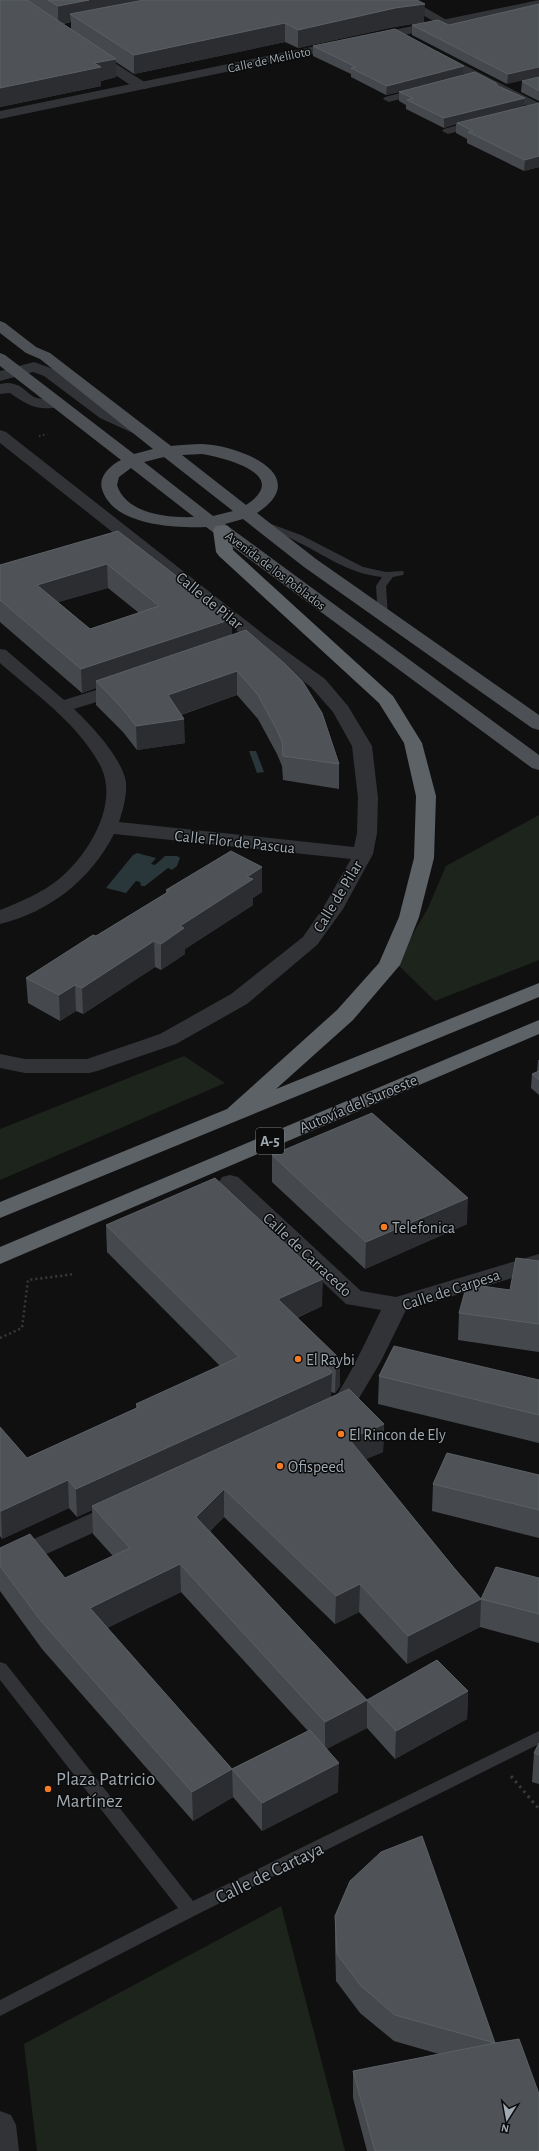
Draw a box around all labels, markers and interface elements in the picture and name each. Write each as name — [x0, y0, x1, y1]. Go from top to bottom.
street label: Calle de Meliloto — [227, 45, 312, 76]
street label: Avenida de los Poblados — [223, 530, 328, 613]
street label: Calle de Pilar — [173, 569, 246, 633]
street label: Calle Flor de Pascua — [174, 828, 296, 856]
street label: Calle de Pilar — [310, 857, 366, 935]
street label: Autovía del Suroeste — [297, 1072, 420, 1136]
road number: A-5 — [256, 1128, 284, 1154]
street label: Calle de Carracedo — [260, 1210, 355, 1300]
place label: Telefonica — [392, 1220, 455, 1236]
marker: Telefonica — [379, 1222, 389, 1232]
street label: Calle de Carpesa — [401, 1267, 502, 1313]
place label: El Raybi — [306, 1352, 355, 1369]
marker: El Raybi — [293, 1354, 303, 1364]
place label: El Rincon de Ely — [349, 1427, 446, 1444]
marker: El Rincon de Ely — [336, 1429, 346, 1439]
place label: Ofispeed — [288, 1459, 344, 1475]
marker: Ofispeed — [275, 1461, 285, 1471]
place label: Plaza Patricio Martínez — [56, 1770, 155, 1811]
marker: Plaza Patricio Martínez — [43, 1784, 53, 1794]
street label: Calle de Cartaya — [213, 1839, 327, 1908]
north arrow — [487, 2099, 527, 2139]
text: N — [500, 2122, 510, 2134]

